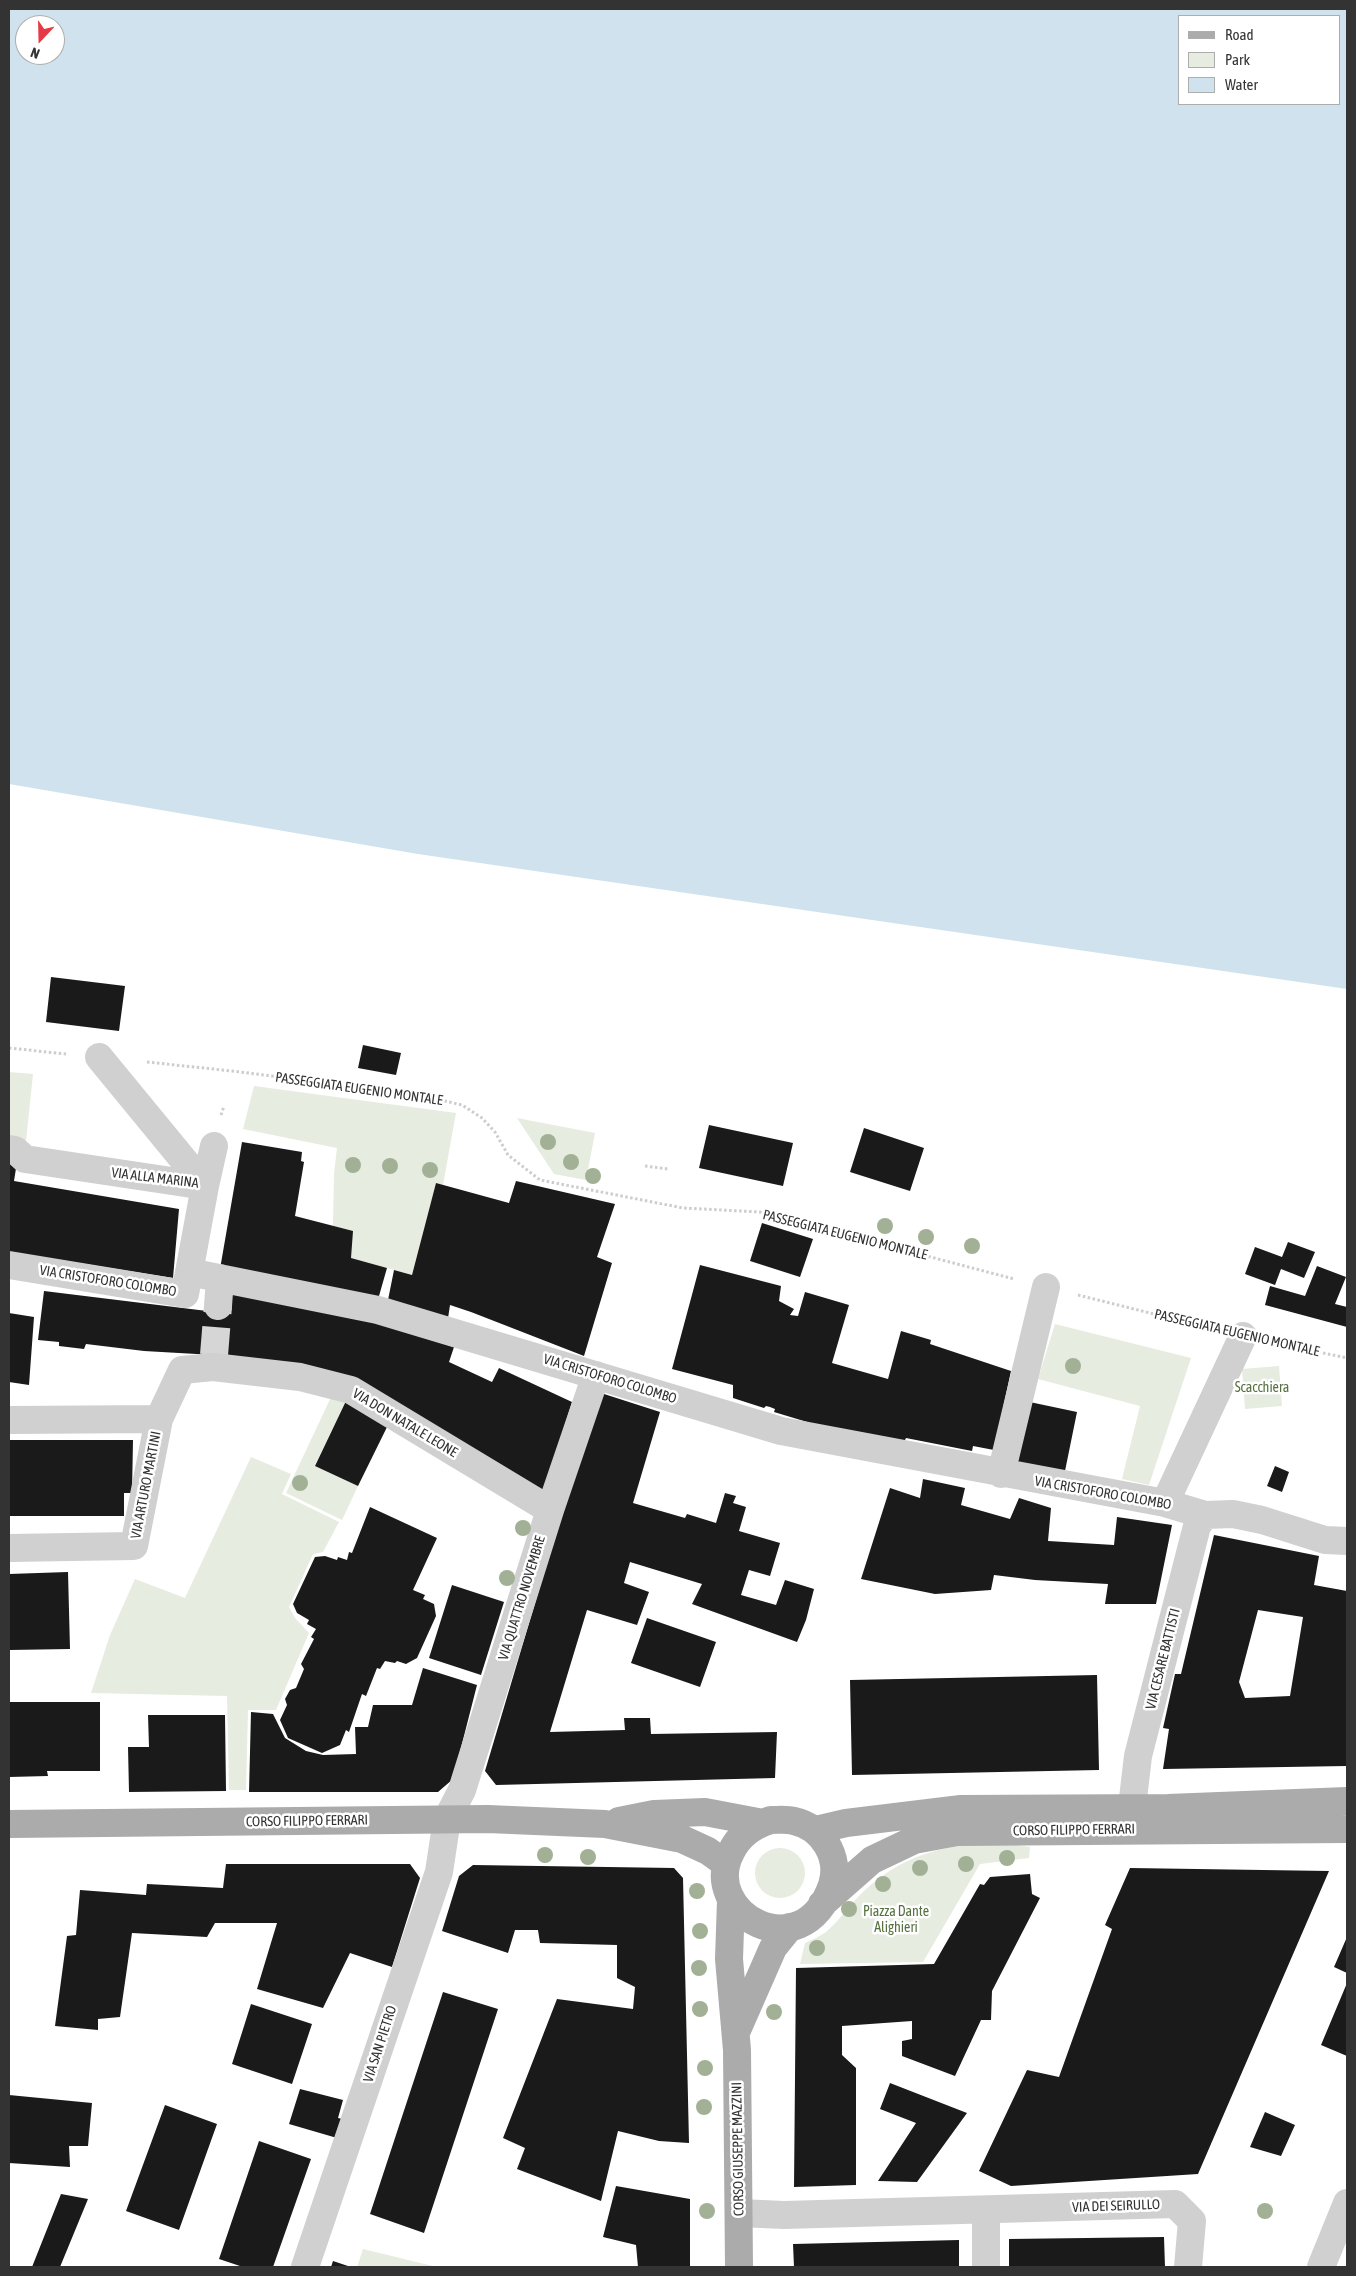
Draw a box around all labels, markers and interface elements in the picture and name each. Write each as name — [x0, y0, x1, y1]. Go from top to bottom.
north arrow — [15, 15, 65, 65]
legend — [1178, 15, 1341, 105]
text: Road — [1225, 26, 1254, 43]
text: N — [28, 44, 42, 62]
text: Park — [1225, 51, 1250, 68]
text: Water — [1225, 76, 1258, 93]
street label: PASSEGGIATA EUGENIO MONTALE — [274, 1069, 444, 1109]
street label: VIA ALLA MARINA — [110, 1164, 200, 1192]
street label: PASSEGGIATA EUGENIO MONTALE — [761, 1206, 929, 1264]
street label: VIA CRISTOFORO COLOMBO — [38, 1262, 178, 1300]
street label: PASSEGGIATA EUGENIO MONTALE — [1153, 1306, 1321, 1360]
street label: VIA CRISTOFORO COLOMBO — [541, 1351, 679, 1407]
park label: Scacchiera — [1235, 1380, 1289, 1396]
street label: VIA DON NATALE LEONE — [349, 1385, 461, 1461]
street label: VIA ARTURO MARTINI — [127, 1430, 165, 1540]
street label: VIA CRISTOFORO COLOMBO — [1033, 1473, 1173, 1513]
street label: VIA QUATTRO NOVEMBRE — [495, 1534, 549, 1662]
street label: VIA CESARE BATTISTI — [1142, 1607, 1184, 1711]
street label: CORSO FILIPPO FERRARI — [246, 1812, 368, 1830]
street label: CORSO FILIPPO FERRARI — [1013, 1821, 1135, 1839]
park label: Piazza Dante Alighieri — [863, 1904, 929, 1936]
street label: VIA SAN PIETRO — [360, 2004, 400, 2084]
street label: CORSO GIUSEPPE MAZZINI — [728, 2082, 748, 2216]
street label: VIA DEI SEIRULLO — [1072, 2196, 1160, 2216]

